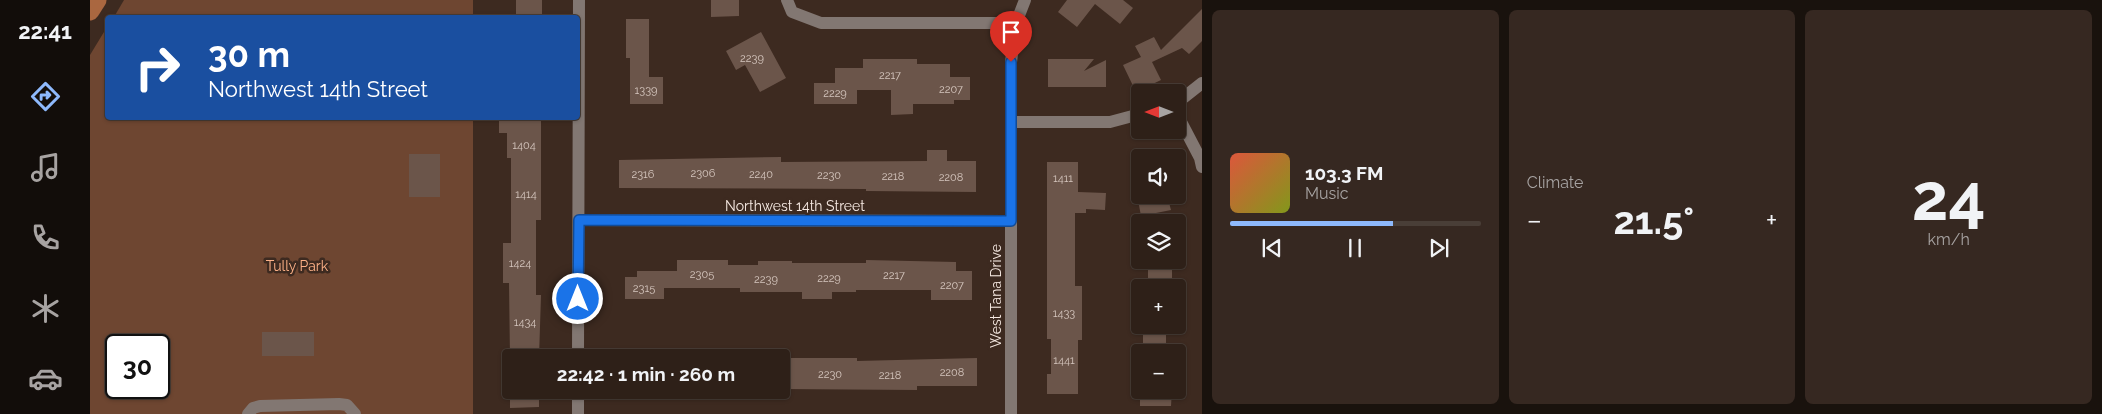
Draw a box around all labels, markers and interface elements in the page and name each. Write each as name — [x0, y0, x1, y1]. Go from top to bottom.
pin — [990, 11, 1032, 62]
text: 22:41 — [18, 18, 72, 44]
icon: arrive — [997, 18, 1025, 46]
text: 30 m — [208, 34, 290, 75]
icon: right — [125, 35, 190, 100]
house number: 2239 — [740, 52, 764, 65]
house number: 2217 — [879, 69, 901, 82]
text: Northwest 14th Street — [208, 76, 428, 102]
icon: directions — [28, 79, 63, 114]
house number: 2207 — [939, 83, 963, 96]
house number: 1339 — [635, 84, 657, 97]
north arrow — [1131, 84, 1186, 139]
map controls — [1131, 84, 1186, 399]
house number: 2229 — [823, 87, 847, 100]
house number: 1404 — [512, 139, 536, 152]
button: sound — [1131, 149, 1186, 204]
icon: music — [28, 150, 63, 185]
text: 24 — [1912, 159, 1986, 235]
text: 103.3 FM — [1305, 162, 1383, 184]
house number: 2306 — [691, 167, 716, 180]
house number: 2316 — [632, 168, 655, 181]
house number: 2240 — [749, 168, 773, 181]
house number: 2230 — [817, 169, 841, 182]
house number: 2218 — [882, 170, 904, 183]
house number: 2208 — [939, 171, 963, 184]
house number: 1411 — [1053, 172, 1073, 185]
text: Climate — [1527, 173, 1583, 192]
text: Music — [1305, 184, 1349, 203]
house number: 1414 — [515, 188, 537, 201]
street label: Northwest 14th Street — [725, 198, 865, 214]
text: 21.5° — [1613, 198, 1694, 243]
text: − — [1527, 204, 1542, 237]
text: + — [1766, 204, 1777, 237]
button: layers — [1131, 214, 1186, 269]
icon: phone — [28, 220, 63, 255]
text: km/h — [1928, 230, 1970, 249]
icon: previous — [1258, 234, 1286, 262]
icon: pause — [1341, 234, 1369, 262]
icon: next — [1425, 234, 1453, 262]
street label: West Tana Drive — [988, 244, 1004, 348]
house number: 1424 — [509, 257, 531, 270]
park label: Tully Park — [266, 258, 329, 274]
house number: 2305 — [690, 268, 714, 281]
house number: 2217 — [883, 269, 905, 282]
position arrow — [551, 272, 603, 324]
house number: 2229 — [817, 272, 841, 285]
house number: 2239 — [754, 273, 778, 286]
house number: 2207 — [940, 279, 964, 292]
button: + — [1131, 279, 1186, 334]
house number: 2315 — [633, 282, 655, 295]
icon: climate — [28, 291, 63, 326]
house number: 1433 — [1053, 307, 1075, 320]
house number: 1434 — [514, 316, 536, 329]
speed limit sign: 30 — [105, 334, 170, 399]
button: − — [1131, 344, 1186, 399]
house number: 1441 — [1053, 354, 1075, 367]
icon: car — [28, 361, 63, 396]
text: 22:42 · 1 min · 260 m — [557, 363, 735, 385]
house number: 2208 — [940, 366, 964, 379]
house number: 2230 — [818, 368, 842, 381]
house number: 2218 — [879, 369, 901, 382]

